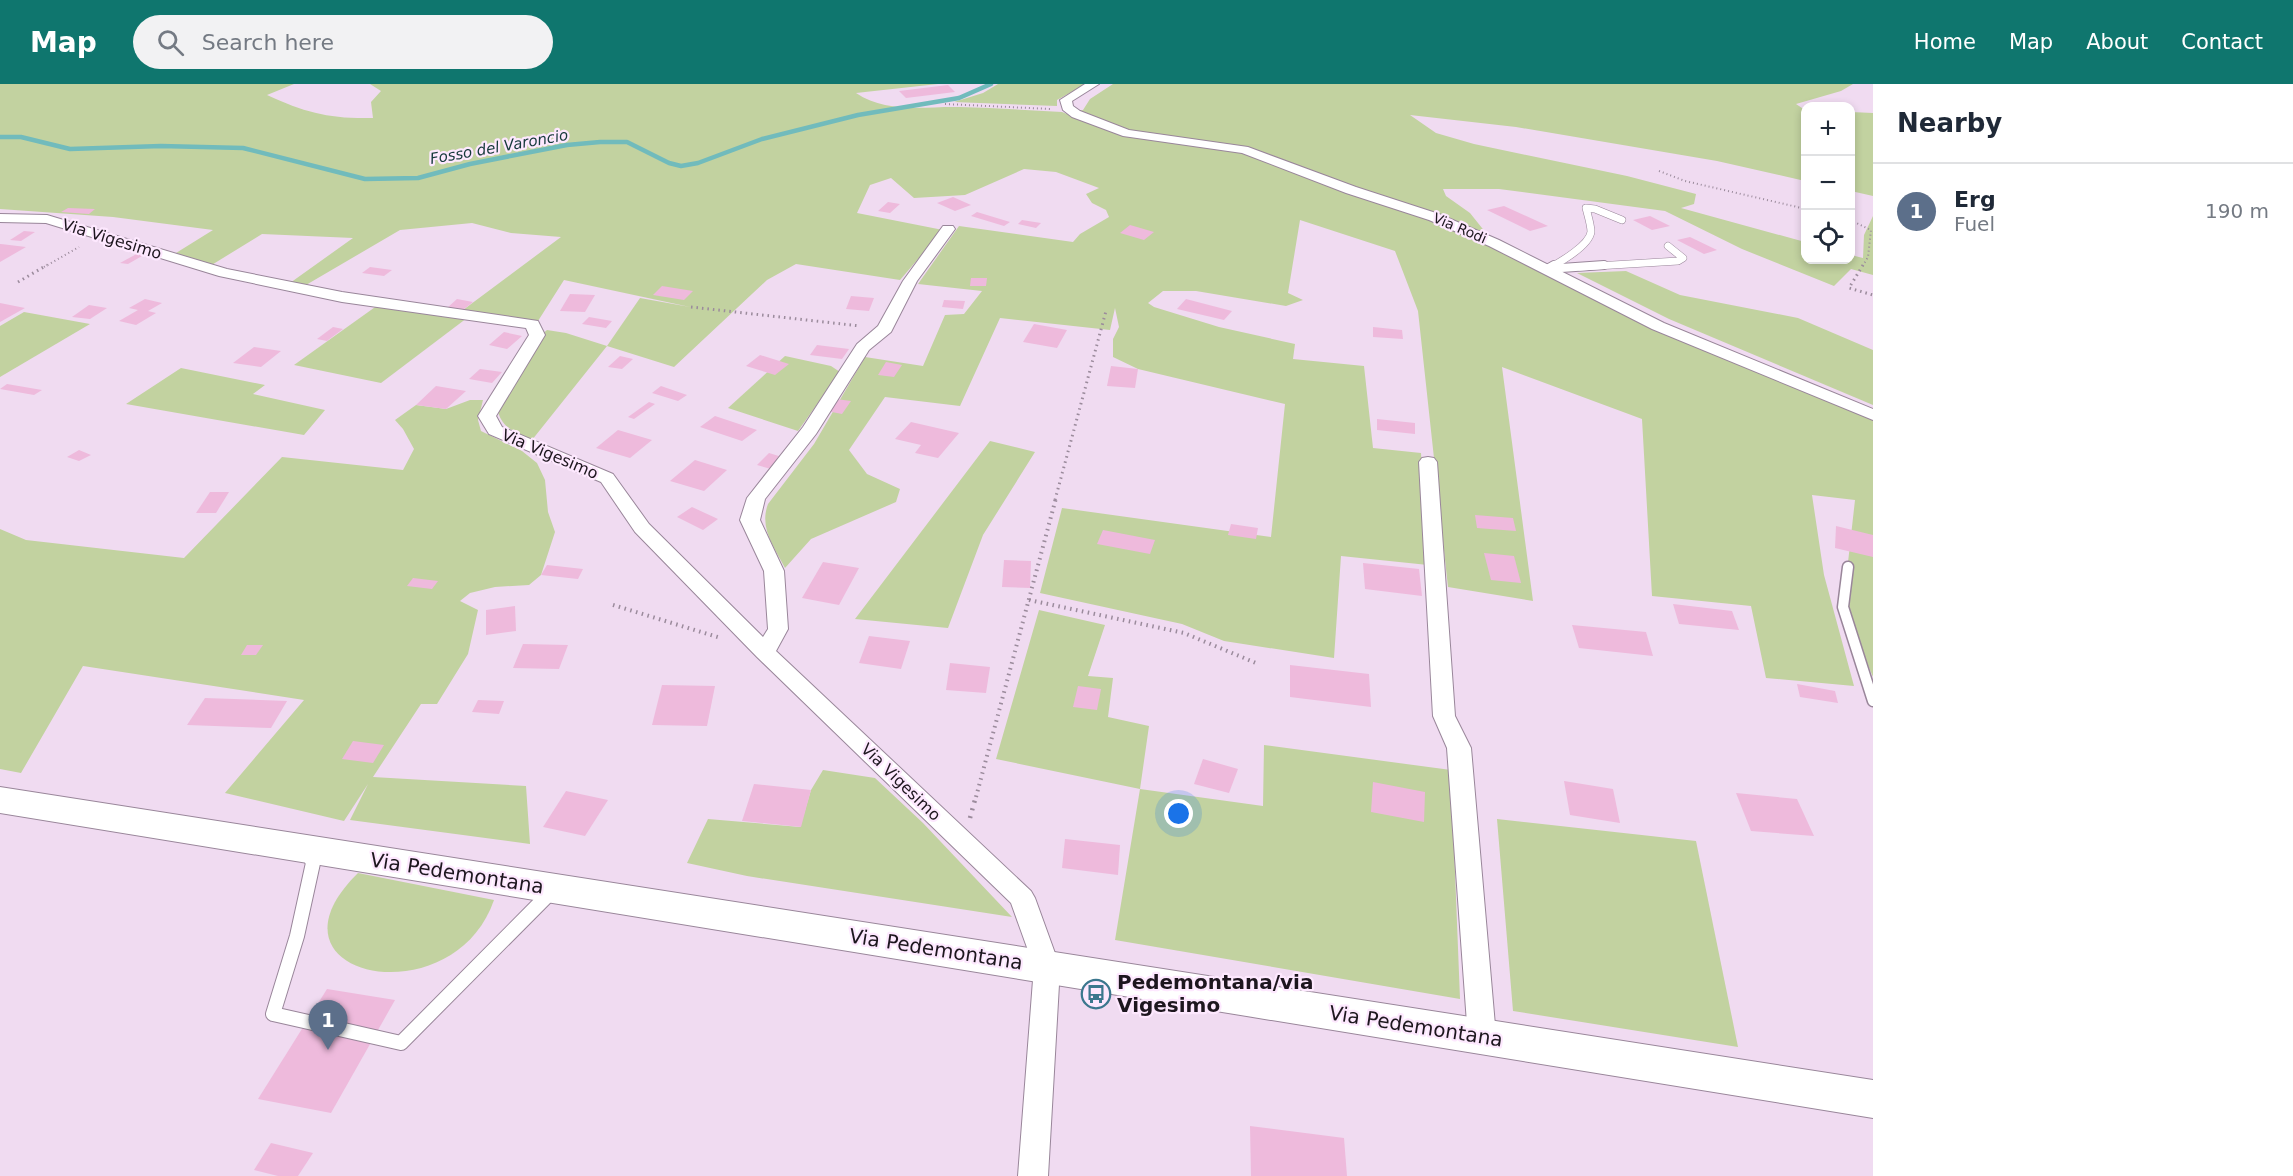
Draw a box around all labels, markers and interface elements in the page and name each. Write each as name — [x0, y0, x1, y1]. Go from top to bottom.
search box — [133, 15, 553, 69]
text: Map — [30, 26, 97, 59]
icon: search — [154, 26, 187, 59]
text: Search here — [202, 30, 334, 55]
text: Home — [1914, 30, 1976, 54]
text: Map — [2009, 30, 2053, 54]
text: About — [2086, 30, 2148, 54]
text: Contact — [2181, 30, 2263, 54]
map controls — [1801, 102, 1855, 264]
button: + — [1801, 102, 1855, 156]
text: Nearby — [1897, 108, 2002, 138]
water label: Fosso del Varoncio — [428, 126, 570, 168]
button: − — [1801, 156, 1855, 210]
text: Erg — [1954, 187, 1996, 212]
text: 1 — [1910, 199, 1923, 223]
text: 190 m — [2205, 199, 2269, 223]
street label: Via Rodi — [1431, 210, 1489, 246]
button: locate — [1801, 210, 1855, 264]
text: Fuel — [1954, 212, 1995, 236]
street label: Via Vigesimo — [60, 215, 164, 263]
street label: Via Vigesimo — [499, 425, 601, 483]
street label: Via Vigesimo — [857, 739, 945, 825]
your location — [1164, 799, 1193, 828]
street label: Via Pedemontana — [368, 847, 546, 899]
street label: Via Pedemontana — [847, 923, 1025, 975]
place label: Pedemontana/via Vigesimo — [1117, 970, 1313, 1017]
bus stop icon: Pedemontana/via Vigesimo — [1080, 978, 1112, 1010]
pin: 1 — [308, 1000, 348, 1050]
street label: Via Pedemontana — [1327, 1000, 1505, 1052]

